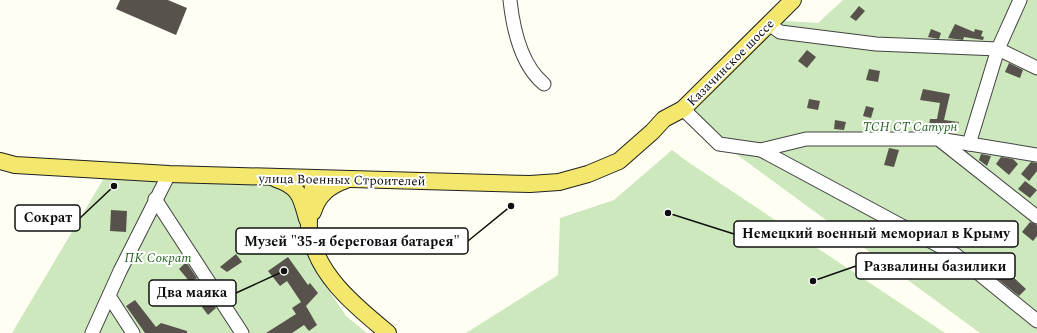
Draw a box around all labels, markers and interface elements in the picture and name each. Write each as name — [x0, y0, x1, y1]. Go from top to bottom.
street label: Казачинское шоссе — [682, 14, 779, 111]
park label: ТСН СТ Сатурн — [863, 117, 957, 137]
street label: улица Военных Строителей — [257, 169, 426, 191]
callout: Сократ — [15, 205, 80, 231]
text: Сократ — [24, 207, 72, 228]
callout: Немецкий военный мемориал в Крыму — [734, 221, 1018, 247]
text: Немецкий военный мемориал в Крыму — [742, 223, 1011, 244]
callout: Музей "35-я береговая батарея" — [236, 228, 468, 254]
text: Музей "35-я береговая батарея" — [244, 231, 460, 252]
park label: ПК Сократ — [125, 248, 191, 268]
callout: Развалины базилики — [856, 253, 1015, 279]
text: Развалины базилики — [864, 256, 1006, 277]
callout: Два маяка — [149, 280, 236, 306]
text: Два маяка — [157, 282, 228, 303]

